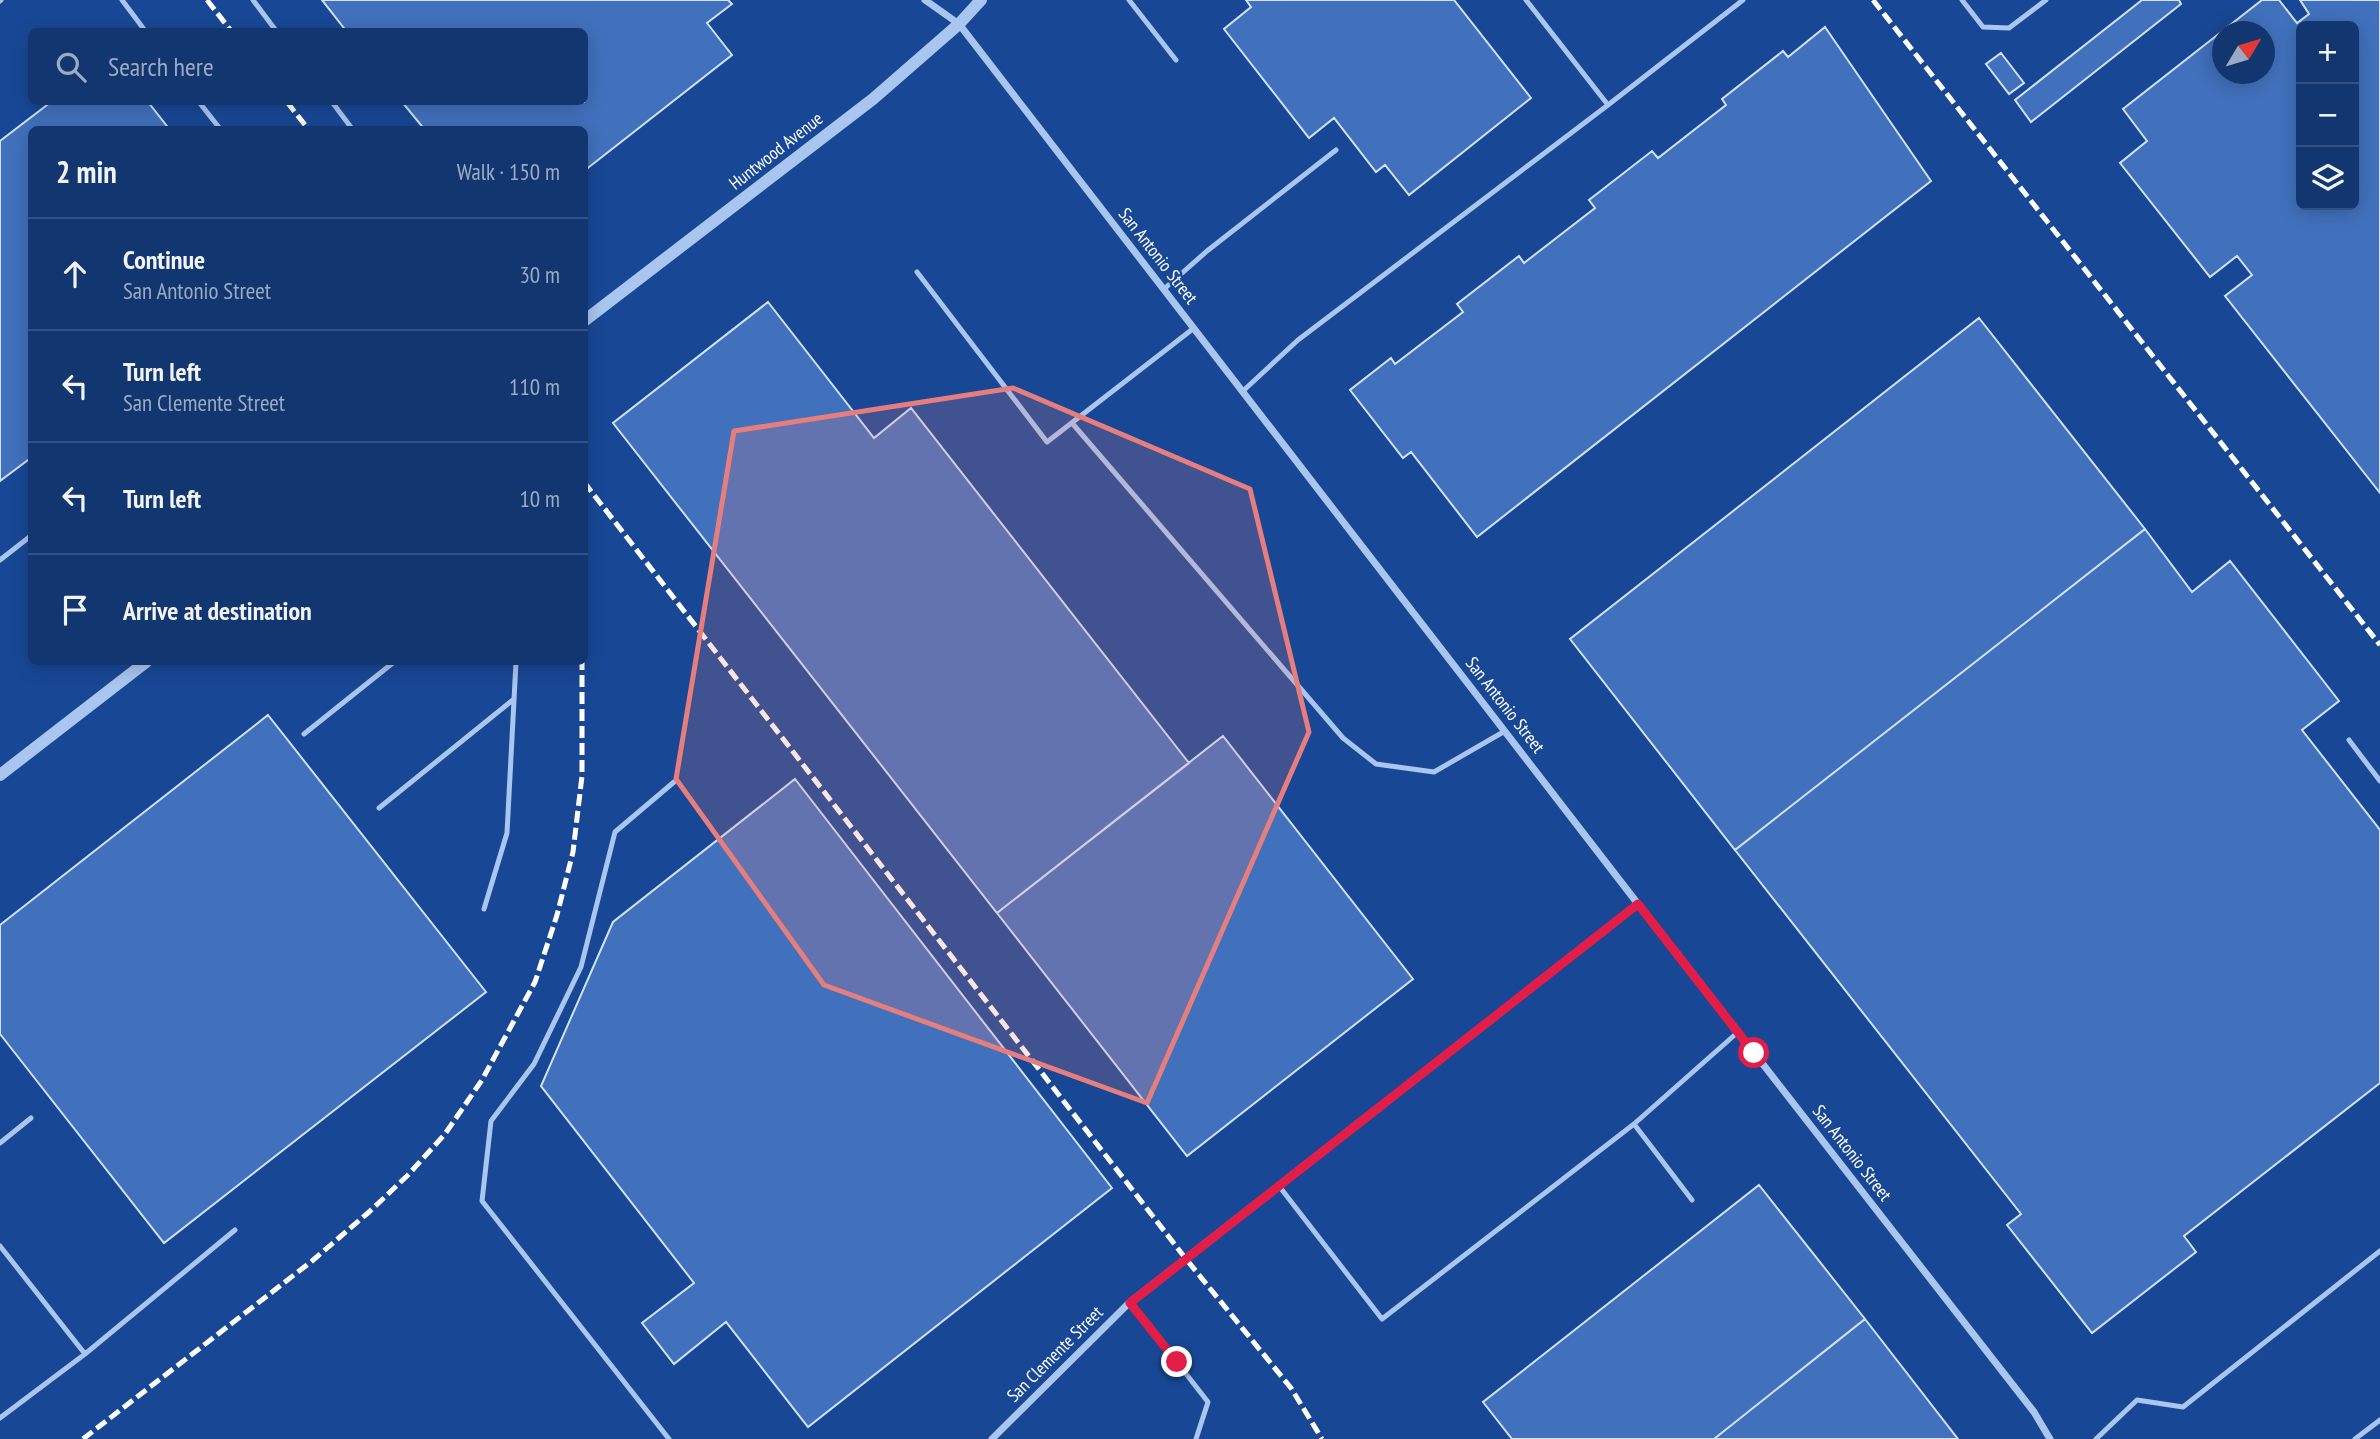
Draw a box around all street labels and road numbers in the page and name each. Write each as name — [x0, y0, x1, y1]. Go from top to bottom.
street label: Huntwood Avenue — [724, 107, 827, 194]
street label: San Antonio Street — [1114, 203, 1203, 308]
street label: San Antonio Street — [1461, 652, 1550, 757]
street label: San Antonio Street — [1808, 1100, 1897, 1205]
street label: San Clemente Street — [1002, 1301, 1108, 1407]

